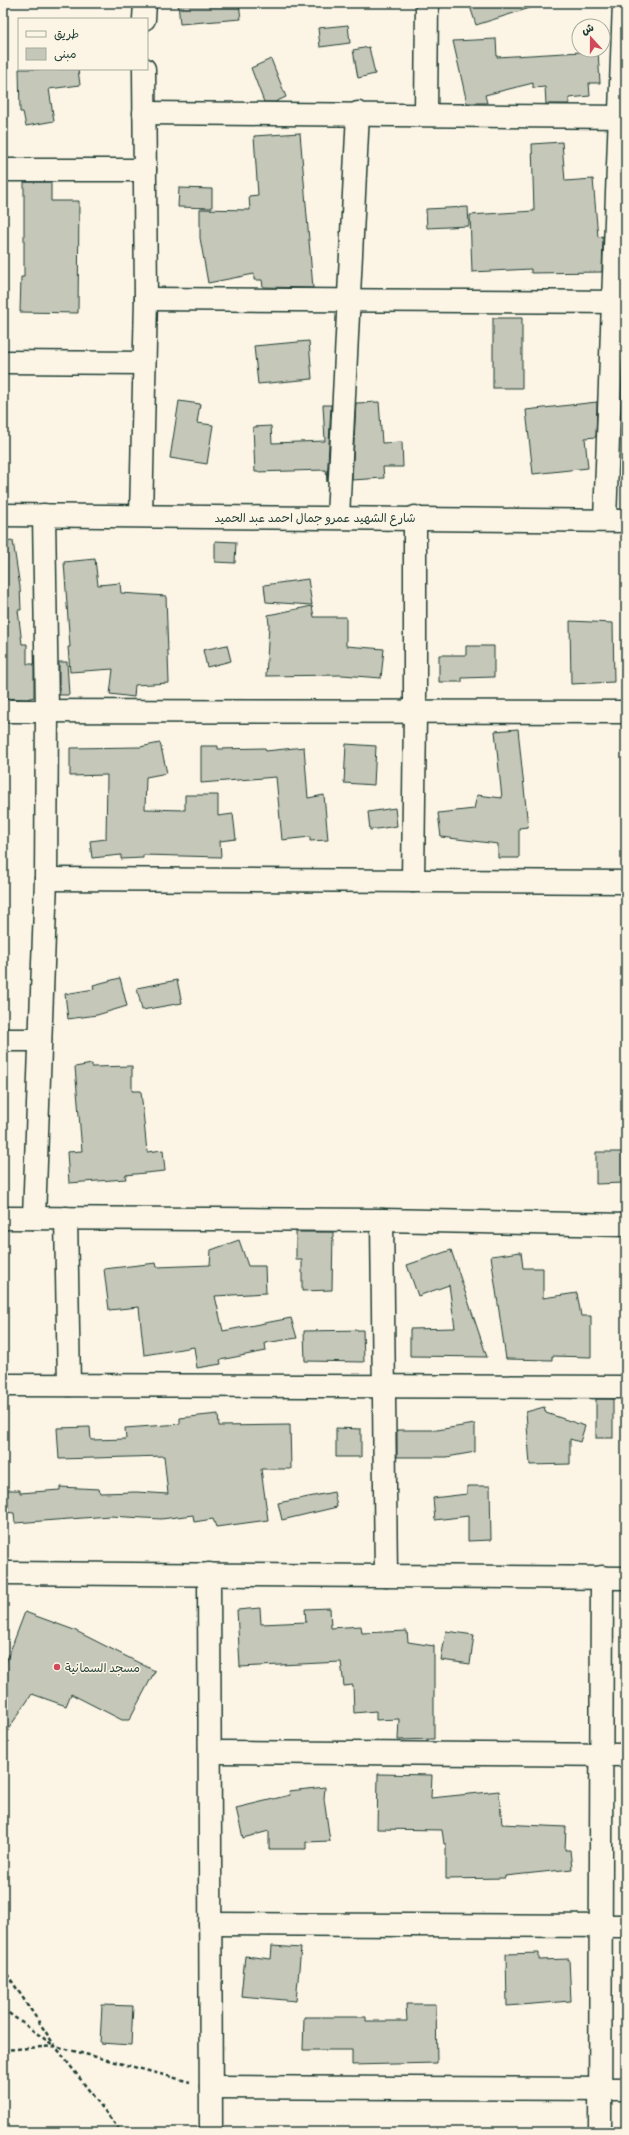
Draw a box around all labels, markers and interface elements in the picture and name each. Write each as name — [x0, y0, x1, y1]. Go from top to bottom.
legend — [18, 18, 148, 70]
north arrow — [571, 18, 611, 58]
text: ش — [579, 20, 596, 37]
text: طريق — [54, 26, 79, 41]
text: مبنى — [54, 46, 77, 62]
street label: شارع الشهيد عمرو جمال احمد عبد الحميد — [214, 510, 416, 527]
place label: مسجد السمانية — [65, 1660, 140, 1676]
marker: مسجد السمانية — [52, 1662, 62, 1672]

